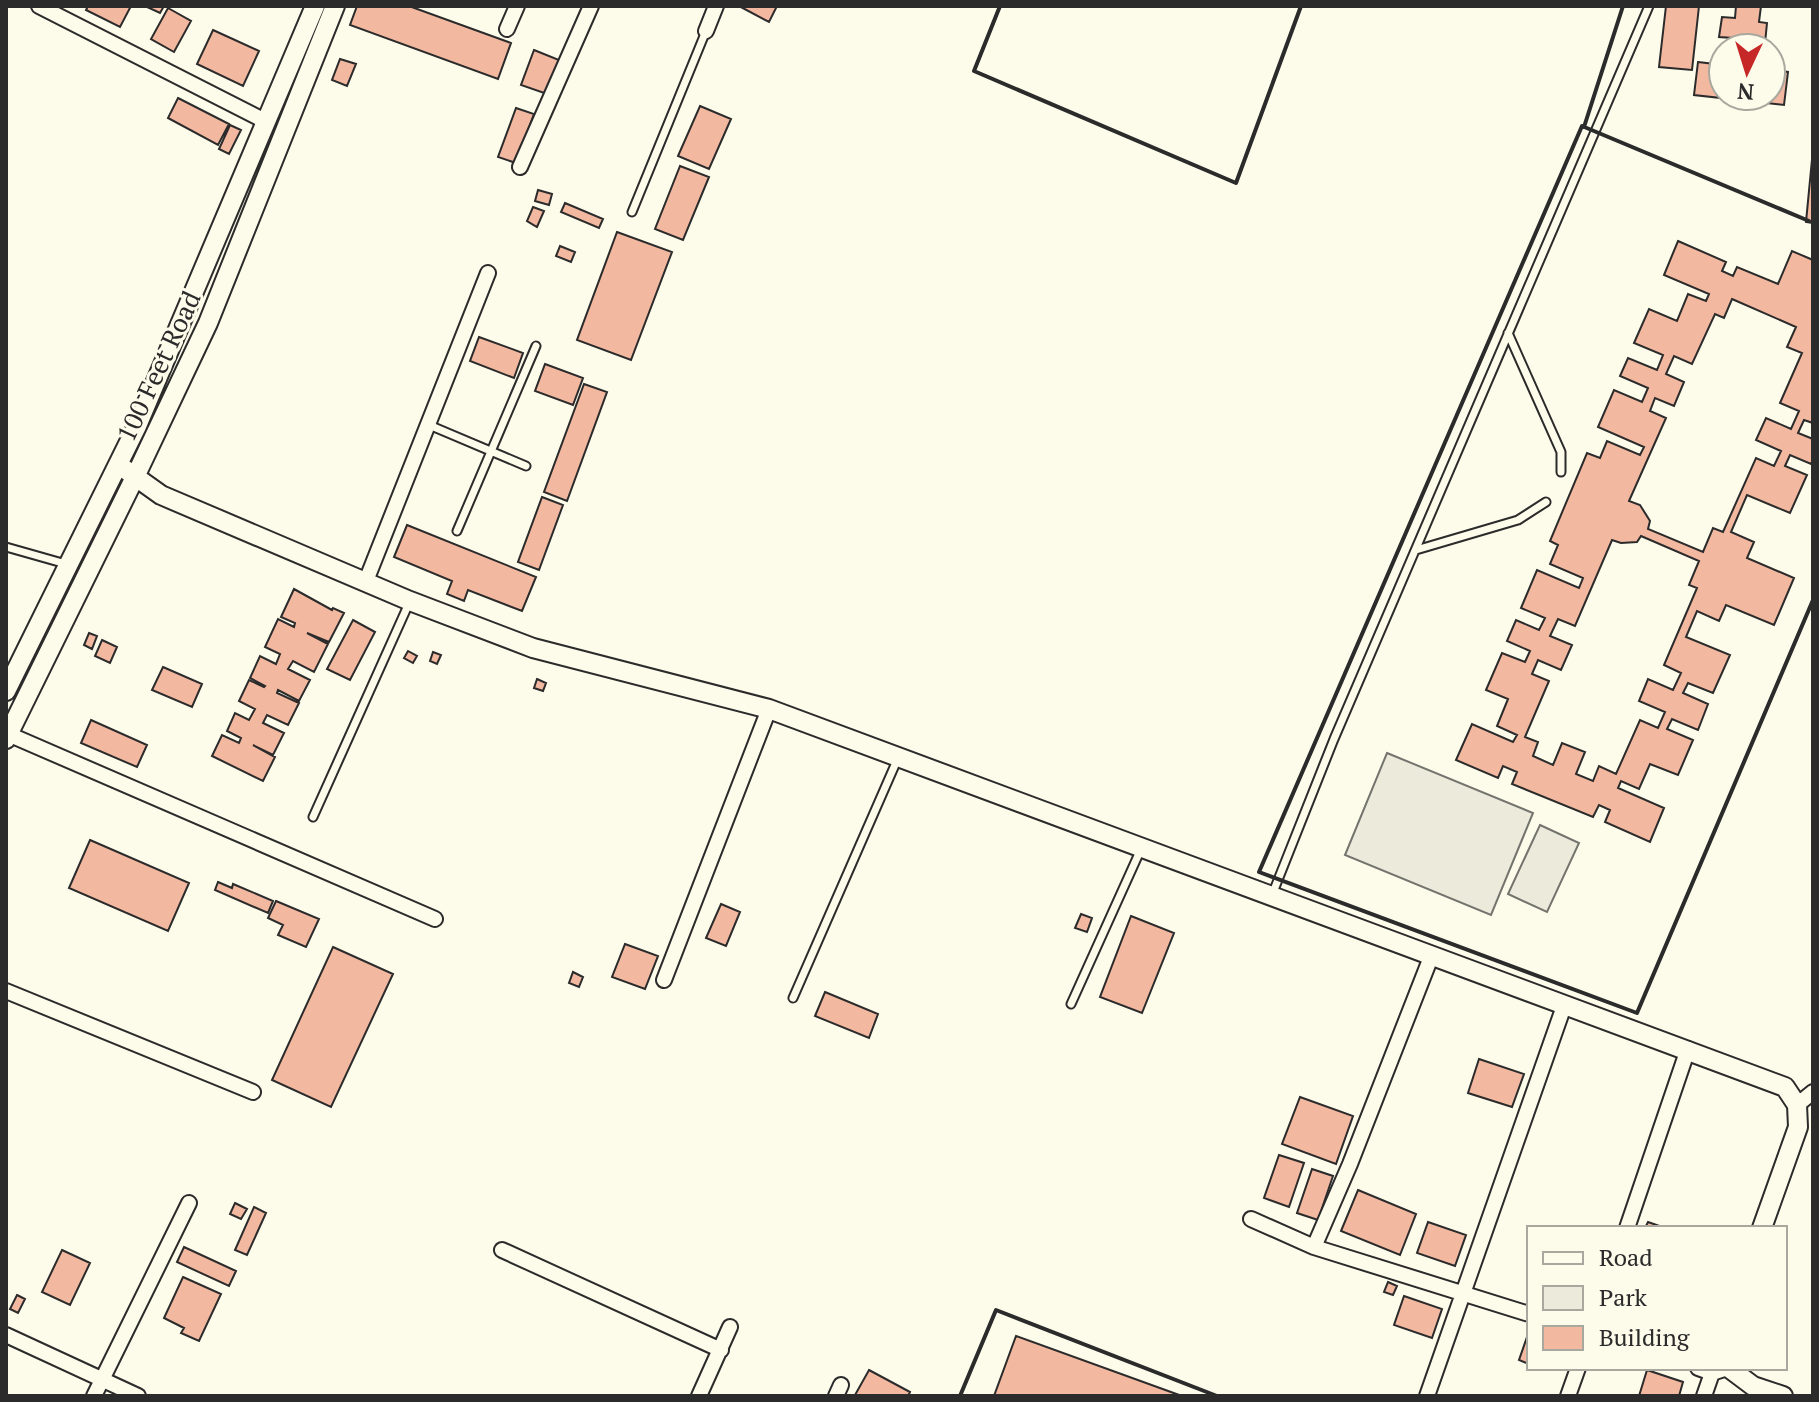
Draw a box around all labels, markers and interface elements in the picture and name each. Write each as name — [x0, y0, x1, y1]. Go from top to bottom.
north arrow — [1707, 32, 1787, 112]
text: N — [1736, 77, 1755, 107]
street label: 100 Feet Road — [108, 285, 208, 447]
legend — [1527, 1226, 1787, 1370]
text: Road — [1599, 1241, 1653, 1273]
text: Park — [1599, 1281, 1648, 1313]
text: Building — [1599, 1321, 1690, 1353]

